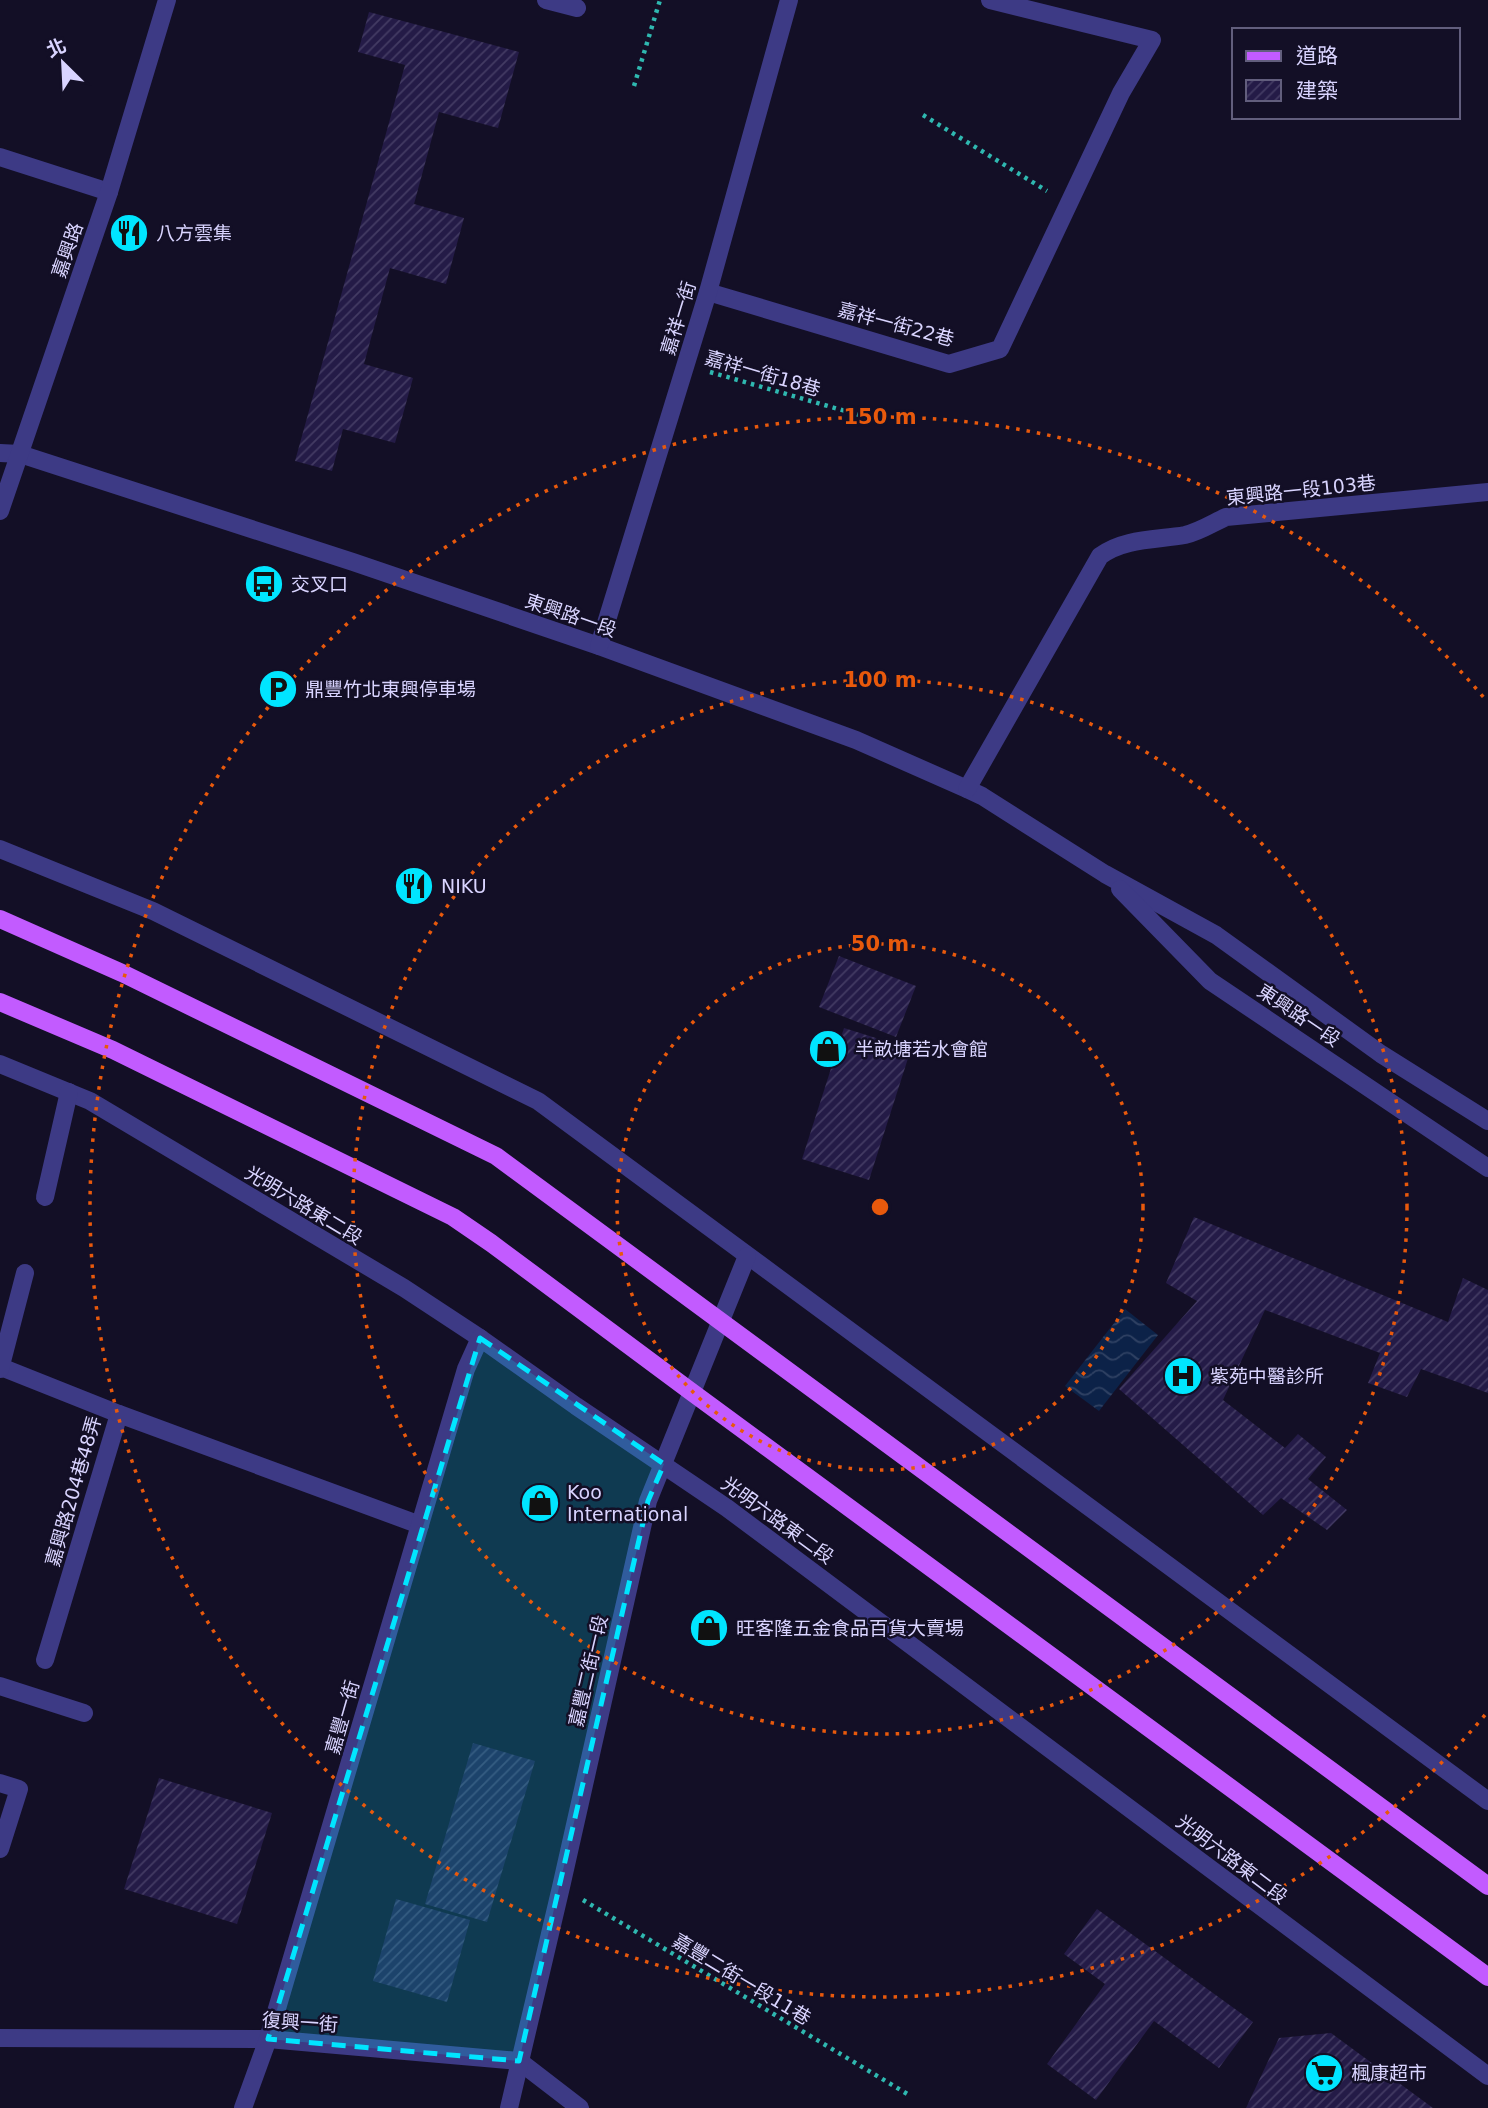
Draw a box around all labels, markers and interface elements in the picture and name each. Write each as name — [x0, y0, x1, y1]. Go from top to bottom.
north arrow — [28, 28, 98, 98]
legend — [1232, 28, 1460, 119]
text: 北 — [43, 34, 69, 61]
text: 道路 — [1296, 44, 1338, 68]
text: 建築 — [1296, 79, 1338, 103]
restaurant icon: 八方雲集 — [108, 212, 150, 254]
street label: 嘉興路 — [47, 219, 87, 281]
place label: 八方雲集 — [156, 222, 232, 244]
street label: 嘉祥一街 — [656, 278, 700, 358]
street label: 嘉祥一街22巷 — [836, 298, 956, 350]
street label: 嘉祥一街18巷 — [703, 346, 823, 400]
text: 150 m — [843, 405, 917, 429]
street label: 東興路一段103巷 — [1225, 471, 1377, 509]
bus stop icon: 交叉口 — [243, 563, 285, 605]
place label: 交叉口 — [291, 573, 348, 595]
street label: 東興路一段 — [522, 589, 620, 641]
parking icon: 鼎豐竹北東興停車場 — [257, 668, 299, 710]
text: 100 m — [843, 668, 917, 692]
place label: 鼎豐竹北東興停車場 — [305, 678, 476, 700]
restaurant icon: NIKU — [393, 865, 435, 907]
place label: NIKU — [441, 875, 487, 897]
text: 50 m — [851, 932, 909, 956]
street label: 東興路一段 — [1253, 979, 1345, 1051]
shop icon: 半畝塘若水會館 — [807, 1028, 849, 1070]
place label: 半畝塘若水會館 — [855, 1038, 988, 1060]
street label: 光明六路東二段 — [241, 1161, 367, 1249]
centre of rings — [868, 1195, 892, 1219]
hospital icon: 紫苑中醫診所 — [1162, 1355, 1204, 1397]
place label: 紫苑中醫診所 — [1210, 1365, 1324, 1387]
street label: 嘉興路204巷48弄 — [41, 1413, 105, 1569]
street label: 光明六路東二段 — [718, 1472, 838, 1568]
place label: Koo International — [567, 1481, 688, 1525]
shop icon: Koo International — [519, 1482, 561, 1524]
shop icon: 旺客隆五金食品百貨大賣場 — [688, 1607, 730, 1649]
street label: 嘉豐二街一段 — [564, 1613, 612, 1729]
place label: 旺客隆五金食品百貨大賣場 — [736, 1617, 964, 1639]
street label: 嘉豐一街 — [321, 1677, 363, 1757]
street label: 光明六路東二段 — [1172, 1810, 1292, 1908]
street label: 嘉豐二街一段11巷 — [669, 1929, 815, 2029]
street label: 復興一街 — [261, 2008, 339, 2036]
supermarket icon: 楓康超市 — [1303, 2052, 1345, 2094]
place label: 楓康超市 — [1351, 2062, 1427, 2084]

